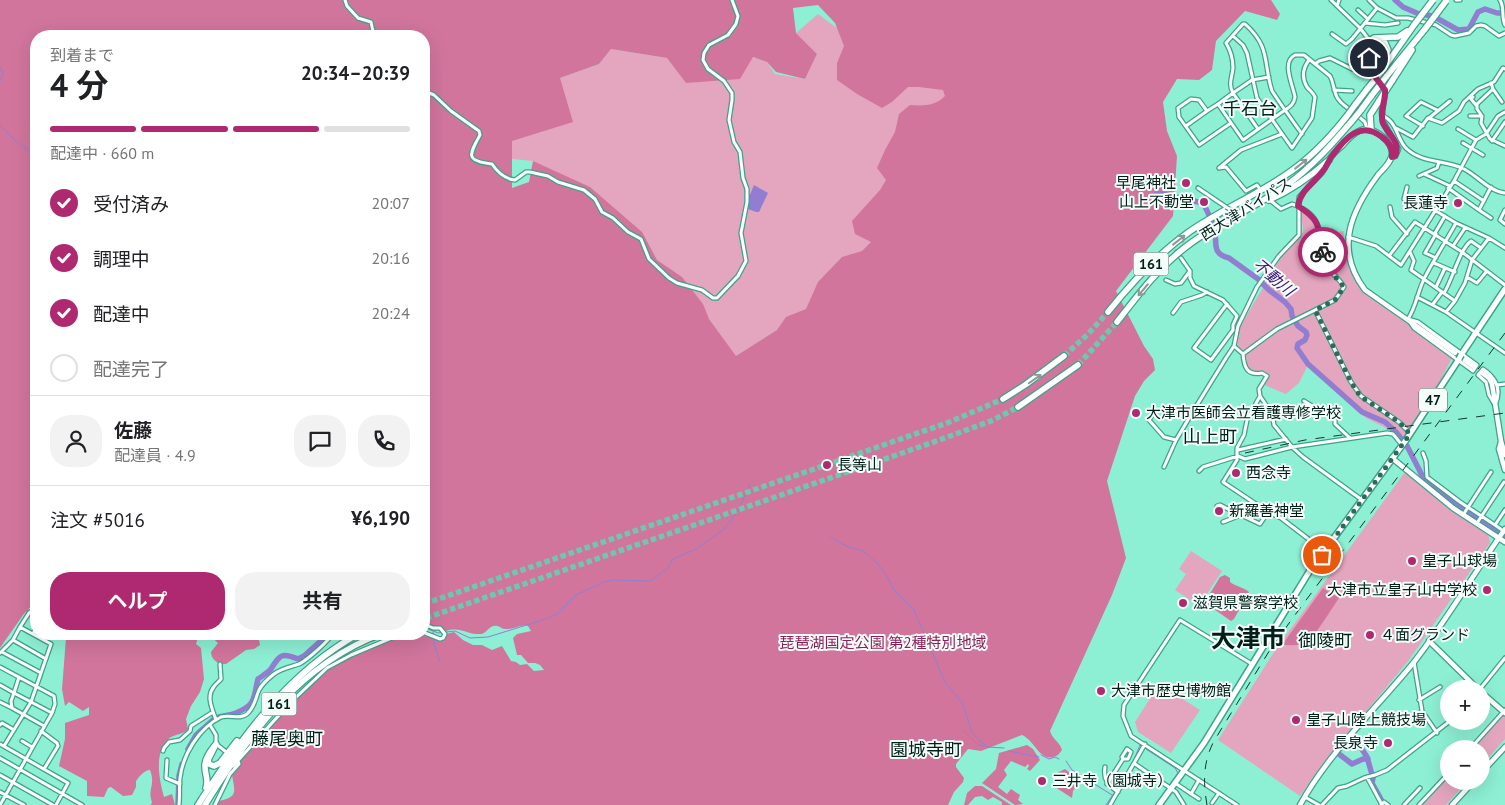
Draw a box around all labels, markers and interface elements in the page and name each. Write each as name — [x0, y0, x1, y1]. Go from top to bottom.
pin — [1348, 37, 1390, 79]
icon: home — [1355, 44, 1383, 72]
text: 到着まで — [50, 45, 114, 65]
text: 20:34–20:39 — [301, 61, 410, 85]
text: 4 分 — [50, 64, 108, 106]
district label: 千石台 — [1223, 97, 1277, 120]
text: 配達中 · 660 m — [50, 143, 154, 163]
one-way arrow — [1294, 158, 1307, 169]
place label: 早尾神社 — [1116, 173, 1176, 192]
street label: 西大津バイパス — [1196, 173, 1295, 244]
marker: 早尾神社 — [1180, 177, 1192, 189]
icon: check — [50, 189, 78, 217]
text: 受付済み — [93, 192, 169, 216]
place label: 山上不動堂 — [1119, 192, 1194, 211]
text: 20:07 — [372, 193, 410, 213]
place label: 長蓮寺 — [1403, 193, 1448, 212]
marker: 山上不動堂 — [1198, 196, 1210, 208]
marker: 長蓮寺 — [1452, 197, 1464, 209]
courier — [1298, 227, 1348, 277]
one-way arrow — [1172, 234, 1185, 245]
icon: bike — [1309, 238, 1337, 266]
icon: check — [50, 244, 78, 272]
text: 調理中 — [93, 247, 150, 271]
text: 20:16 — [372, 248, 410, 268]
road number: 161 — [1134, 252, 1168, 276]
water label: 不動川 — [1249, 254, 1300, 301]
one-way arrow — [1137, 284, 1148, 297]
icon: check — [50, 299, 78, 327]
text: 配達中 — [93, 302, 150, 326]
text: 20:24 — [372, 303, 410, 323]
text: 配達完了 — [93, 357, 169, 381]
one-way arrow — [1027, 374, 1041, 384]
road number: 47 — [1419, 388, 1447, 412]
place label: 大津市医師会立看護専修学校 — [1146, 403, 1341, 422]
marker: 大津市医師会立看護専修学校 — [1130, 407, 1142, 419]
button: person — [50, 415, 102, 467]
button: chat — [294, 415, 346, 467]
button: phone — [358, 415, 410, 467]
text: 佐藤 — [114, 418, 152, 442]
district label: 山上町 — [1183, 425, 1237, 448]
text: 配達員 · 4.9 — [114, 445, 196, 465]
place label: 長等山 — [837, 455, 882, 474]
marker: 長等山 — [821, 459, 833, 471]
place label: 西念寺 — [1246, 463, 1291, 482]
marker: 西念寺 — [1230, 467, 1242, 479]
place label: 新羅善神堂 — [1229, 501, 1304, 520]
marker: 新羅善神堂 — [1213, 505, 1225, 517]
text: ¥6,190 — [351, 506, 410, 530]
text: 注文 #5016 — [50, 508, 145, 532]
pin — [1301, 534, 1343, 576]
icon: bag — [1308, 541, 1336, 569]
place label: 皇子山球場 — [1422, 551, 1497, 570]
marker: 皇子山球場 — [1406, 555, 1418, 567]
button: ヘルプ — [50, 572, 225, 630]
button: 共有 — [235, 572, 410, 630]
place label: 大津市立皇子山中学校 — [1327, 580, 1477, 599]
marker: 大津市立皇子山中学校 — [1481, 584, 1493, 596]
place label: 滋賀県警察学校 — [1193, 593, 1298, 612]
marker: 滋賀県警察学校 — [1177, 597, 1189, 609]
district label: 大津市 — [1210, 622, 1286, 654]
place label: ４面グランド — [1380, 625, 1470, 644]
district label: 御陵町 — [1298, 629, 1352, 652]
marker: ４面グランド — [1364, 629, 1376, 641]
park label: 琵琶湖国定公園 第2種特別地域 — [779, 633, 987, 652]
map controls — [1440, 680, 1490, 790]
button: + — [1440, 680, 1490, 730]
place label: 大津市歴史博物館 — [1111, 681, 1231, 700]
marker: 大津市歴史博物館 — [1095, 685, 1107, 697]
road number: 161 — [262, 692, 296, 716]
place label: 皇子山陸上競技場 — [1306, 710, 1426, 729]
marker: 皇子山陸上競技場 — [1290, 714, 1302, 726]
district label: 藤尾奥町 — [251, 727, 323, 750]
place label: 長泉寺 — [1333, 733, 1378, 752]
marker: 長泉寺 — [1382, 737, 1394, 749]
district label: 園城寺町 — [890, 738, 962, 761]
button: − — [1440, 740, 1490, 790]
place label: 三井寺（園城寺） — [1052, 771, 1172, 790]
marker: 三井寺（園城寺） — [1036, 775, 1048, 787]

